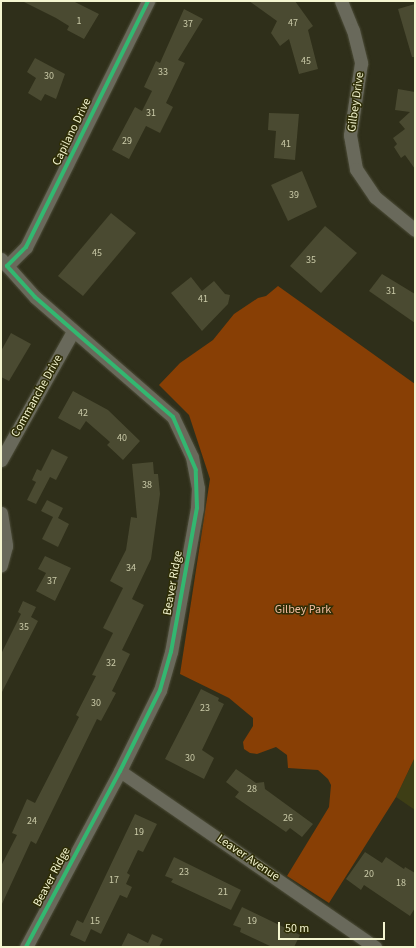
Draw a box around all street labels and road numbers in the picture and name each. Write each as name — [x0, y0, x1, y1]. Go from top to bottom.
street label: Gilbey Drive — [345, 71, 367, 133]
street label: Capilano Drive — [50, 96, 94, 168]
street label: Commanche Drive — [8, 352, 66, 440]
street label: Beaver Ridge — [160, 550, 186, 616]
street label: Leaver Avenue — [214, 832, 282, 884]
street label: Beaver Ridge — [30, 845, 74, 909]

